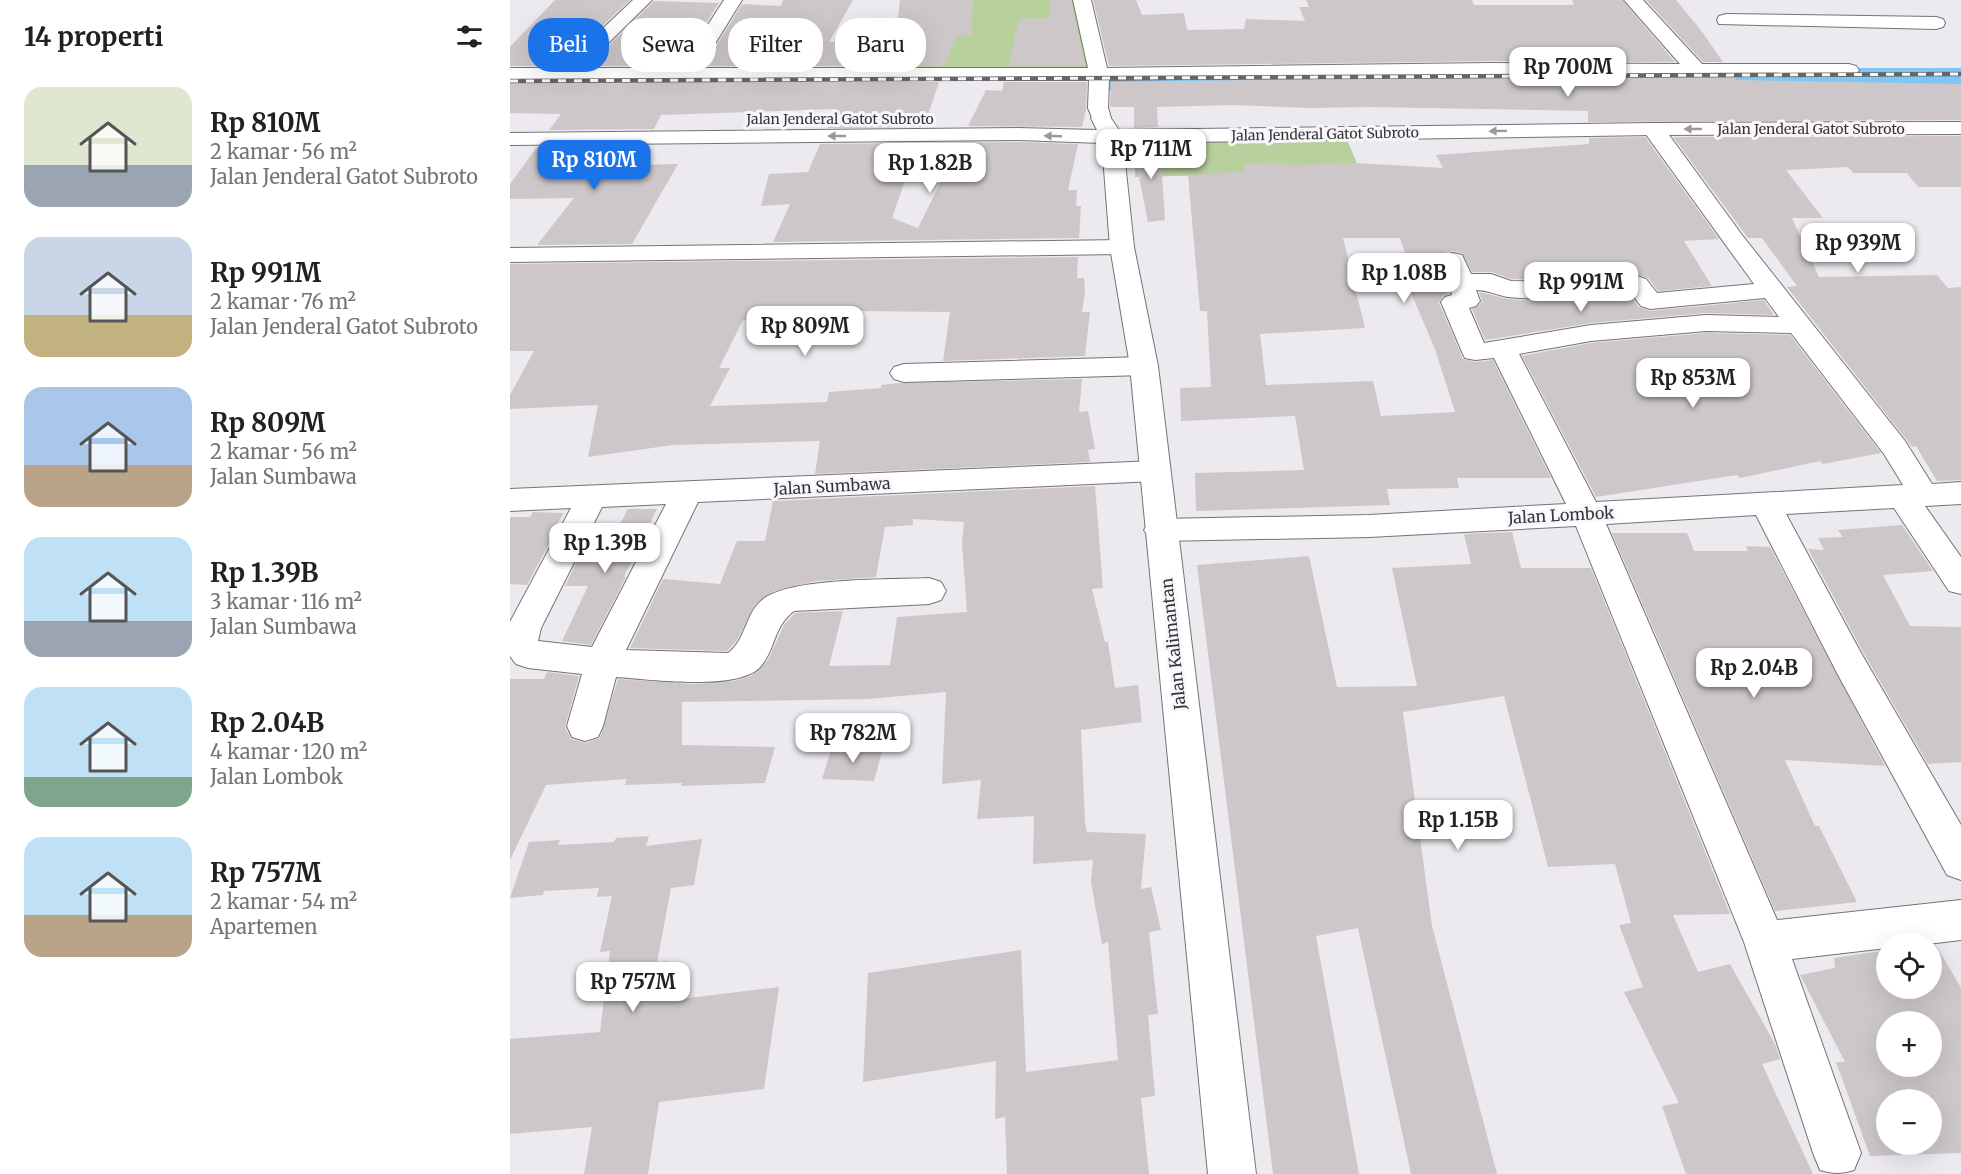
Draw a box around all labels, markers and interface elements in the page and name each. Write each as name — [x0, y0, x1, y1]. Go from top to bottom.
chip: Beli — [528, 18, 609, 72]
chip: Sewa — [621, 18, 716, 72]
chip: Filter — [728, 18, 823, 72]
chip: Baru — [835, 18, 926, 72]
text: 14 properti — [24, 20, 164, 53]
icon: filters — [453, 20, 486, 53]
pin: Rp 700M — [1513, 47, 1623, 98]
text: Rp 700M — [1523, 54, 1613, 79]
text: Rp 810M — [210, 106, 320, 139]
street label: Jalan Jenderal Gatot Subroto — [745, 110, 934, 128]
icon: home — [72, 111, 144, 183]
street label: Jalan Jenderal Gatot Subroto — [1716, 120, 1905, 138]
street label: Jalan Jenderal Gatot Subroto — [1230, 123, 1419, 145]
one-way arrow — [1683, 124, 1702, 134]
one-way arrow — [1488, 126, 1507, 136]
pin: Rp 711M — [1096, 129, 1206, 180]
one-way arrow — [828, 131, 847, 141]
one-way arrow — [1044, 131, 1063, 140]
text: Rp 711M — [1110, 136, 1192, 161]
text: 2 kamar · 56 m² — [210, 139, 357, 164]
pin: Rp 810M — [539, 140, 649, 191]
pin: Rp 1.82B — [868, 143, 992, 194]
text: Rp 810M — [552, 147, 636, 172]
text: Rp 1.82B — [888, 150, 972, 175]
text: Jalan Jenderal Gatot Subroto — [210, 164, 478, 189]
pin: Rp 939M — [1803, 223, 1913, 274]
text: Rp 939M — [1815, 230, 1901, 255]
pin: Rp 1.08B — [1342, 253, 1466, 304]
text: Rp 991M — [210, 256, 321, 289]
text: Rp 1.08B — [1361, 260, 1447, 285]
icon: home — [72, 261, 144, 333]
pin: Rp 991M — [1526, 262, 1636, 313]
text: Rp 991M — [1538, 269, 1624, 294]
text: 2 kamar · 76 m² — [210, 289, 356, 314]
pin: Rp 809M — [750, 306, 860, 357]
text: Rp 809M — [760, 313, 850, 338]
text: Jalan Jenderal Gatot Subroto — [210, 314, 478, 339]
pin: Rp 853M — [1638, 358, 1748, 409]
text: Rp 853M — [1650, 365, 1736, 390]
text: Rp 809M — [210, 406, 326, 439]
icon: home — [72, 411, 144, 483]
text: 2 kamar · 56 m² — [210, 439, 357, 464]
text: Jalan Sumbawa — [210, 464, 357, 489]
street label: Jalan Sumbawa — [772, 473, 892, 499]
street label: Jalan Lombok — [1506, 502, 1616, 528]
pin: Rp 1.39B — [543, 523, 667, 574]
text: Rp 1.39B — [563, 530, 647, 555]
text: Rp 1.39B — [210, 556, 319, 589]
icon: home — [72, 561, 144, 633]
street label: Jalan Kalimantan — [1156, 577, 1190, 712]
text: 3 kamar · 116 m² — [210, 589, 362, 614]
text: Jalan Sumbawa — [210, 614, 357, 639]
pin: Rp 2.04B — [1692, 648, 1816, 699]
text: Rp 2.04B — [1710, 655, 1798, 680]
text: Rp 2.04B — [210, 706, 324, 739]
icon: home — [72, 711, 144, 783]
pin: Rp 782M — [798, 713, 908, 764]
text: Rp 782M — [809, 720, 897, 745]
text: 4 kamar · 120 m² — [210, 739, 367, 764]
text: Jalan Lombok — [210, 764, 343, 789]
pin: Rp 1.15B — [1396, 800, 1520, 851]
text: Rp 1.15B — [1418, 807, 1498, 832]
text: Rp 757M — [210, 856, 322, 889]
icon: home — [72, 861, 144, 933]
text: 2 kamar · 54 m² — [210, 889, 357, 914]
text: Apartemen — [210, 914, 317, 939]
map controls — [1876, 933, 1942, 1155]
button: locate — [1876, 933, 1942, 999]
pin: Rp 757M — [578, 962, 688, 1013]
text: Rp 757M — [590, 969, 676, 994]
button: + — [1876, 1011, 1942, 1077]
button: − — [1876, 1089, 1942, 1155]

